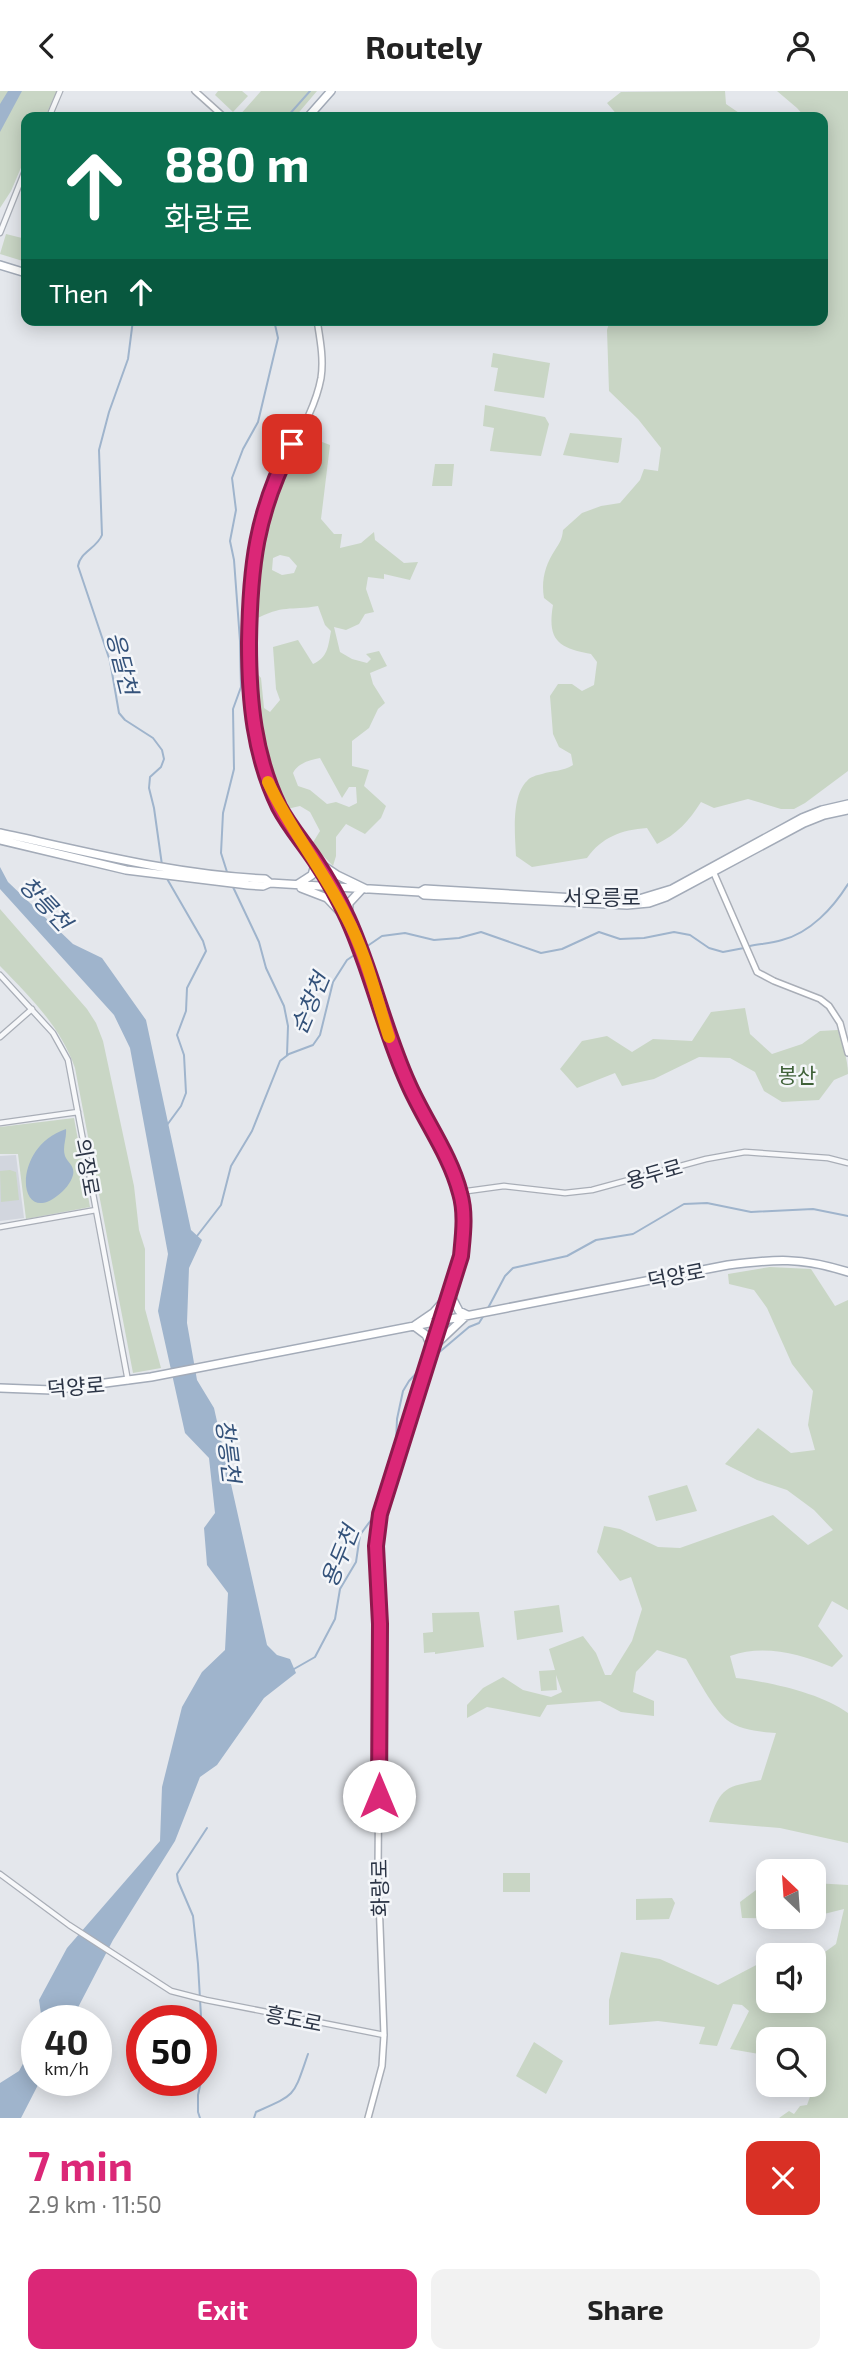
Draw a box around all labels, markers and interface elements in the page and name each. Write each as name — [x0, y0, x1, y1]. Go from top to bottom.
icon: back — [28, 27, 66, 65]
text: Routely — [365, 27, 483, 65]
icon: person — [782, 27, 820, 65]
text: 880 m — [164, 133, 310, 192]
icon: ahead — [49, 140, 140, 231]
text: 화랑로 — [164, 198, 252, 236]
icon: ahead — [122, 273, 160, 311]
text: Then — [49, 277, 108, 308]
pin — [262, 414, 322, 474]
icon: arrive — [273, 425, 311, 463]
water label: 응달천 — [102, 629, 145, 700]
water label: 창릉천 — [14, 870, 80, 938]
street label: 서오릉로 — [563, 884, 641, 909]
water label: 순창천 — [284, 966, 335, 1038]
park label: 봉산 — [778, 1062, 816, 1087]
street label: 의장로 — [71, 1136, 105, 1198]
street label: 용두로 — [623, 1153, 685, 1193]
street label: 덕양로 — [645, 1257, 707, 1293]
street label: 덕양로 — [46, 1371, 106, 1401]
water label: 창릉천 — [211, 1418, 247, 1487]
water label: 용두천 — [314, 1519, 365, 1591]
position arrow — [342, 1759, 416, 1833]
street label: 화랑로 — [366, 1859, 392, 1917]
north arrow — [756, 1859, 826, 1929]
map controls — [756, 1859, 826, 2097]
button: sound — [756, 1943, 826, 2013]
street label: 흥도로 — [263, 2000, 325, 2036]
speed limit sign: 50 — [126, 2005, 217, 2096]
text: 40 — [44, 2020, 89, 2062]
button: search — [756, 2027, 826, 2097]
text: km/h — [44, 2057, 89, 2079]
text: 7 min — [28, 2139, 133, 2189]
button: close — [746, 2141, 820, 2215]
text: 2.9 km · 11:50 — [28, 2190, 162, 2218]
button: Exit — [28, 2269, 417, 2349]
button: Share — [431, 2269, 820, 2349]

